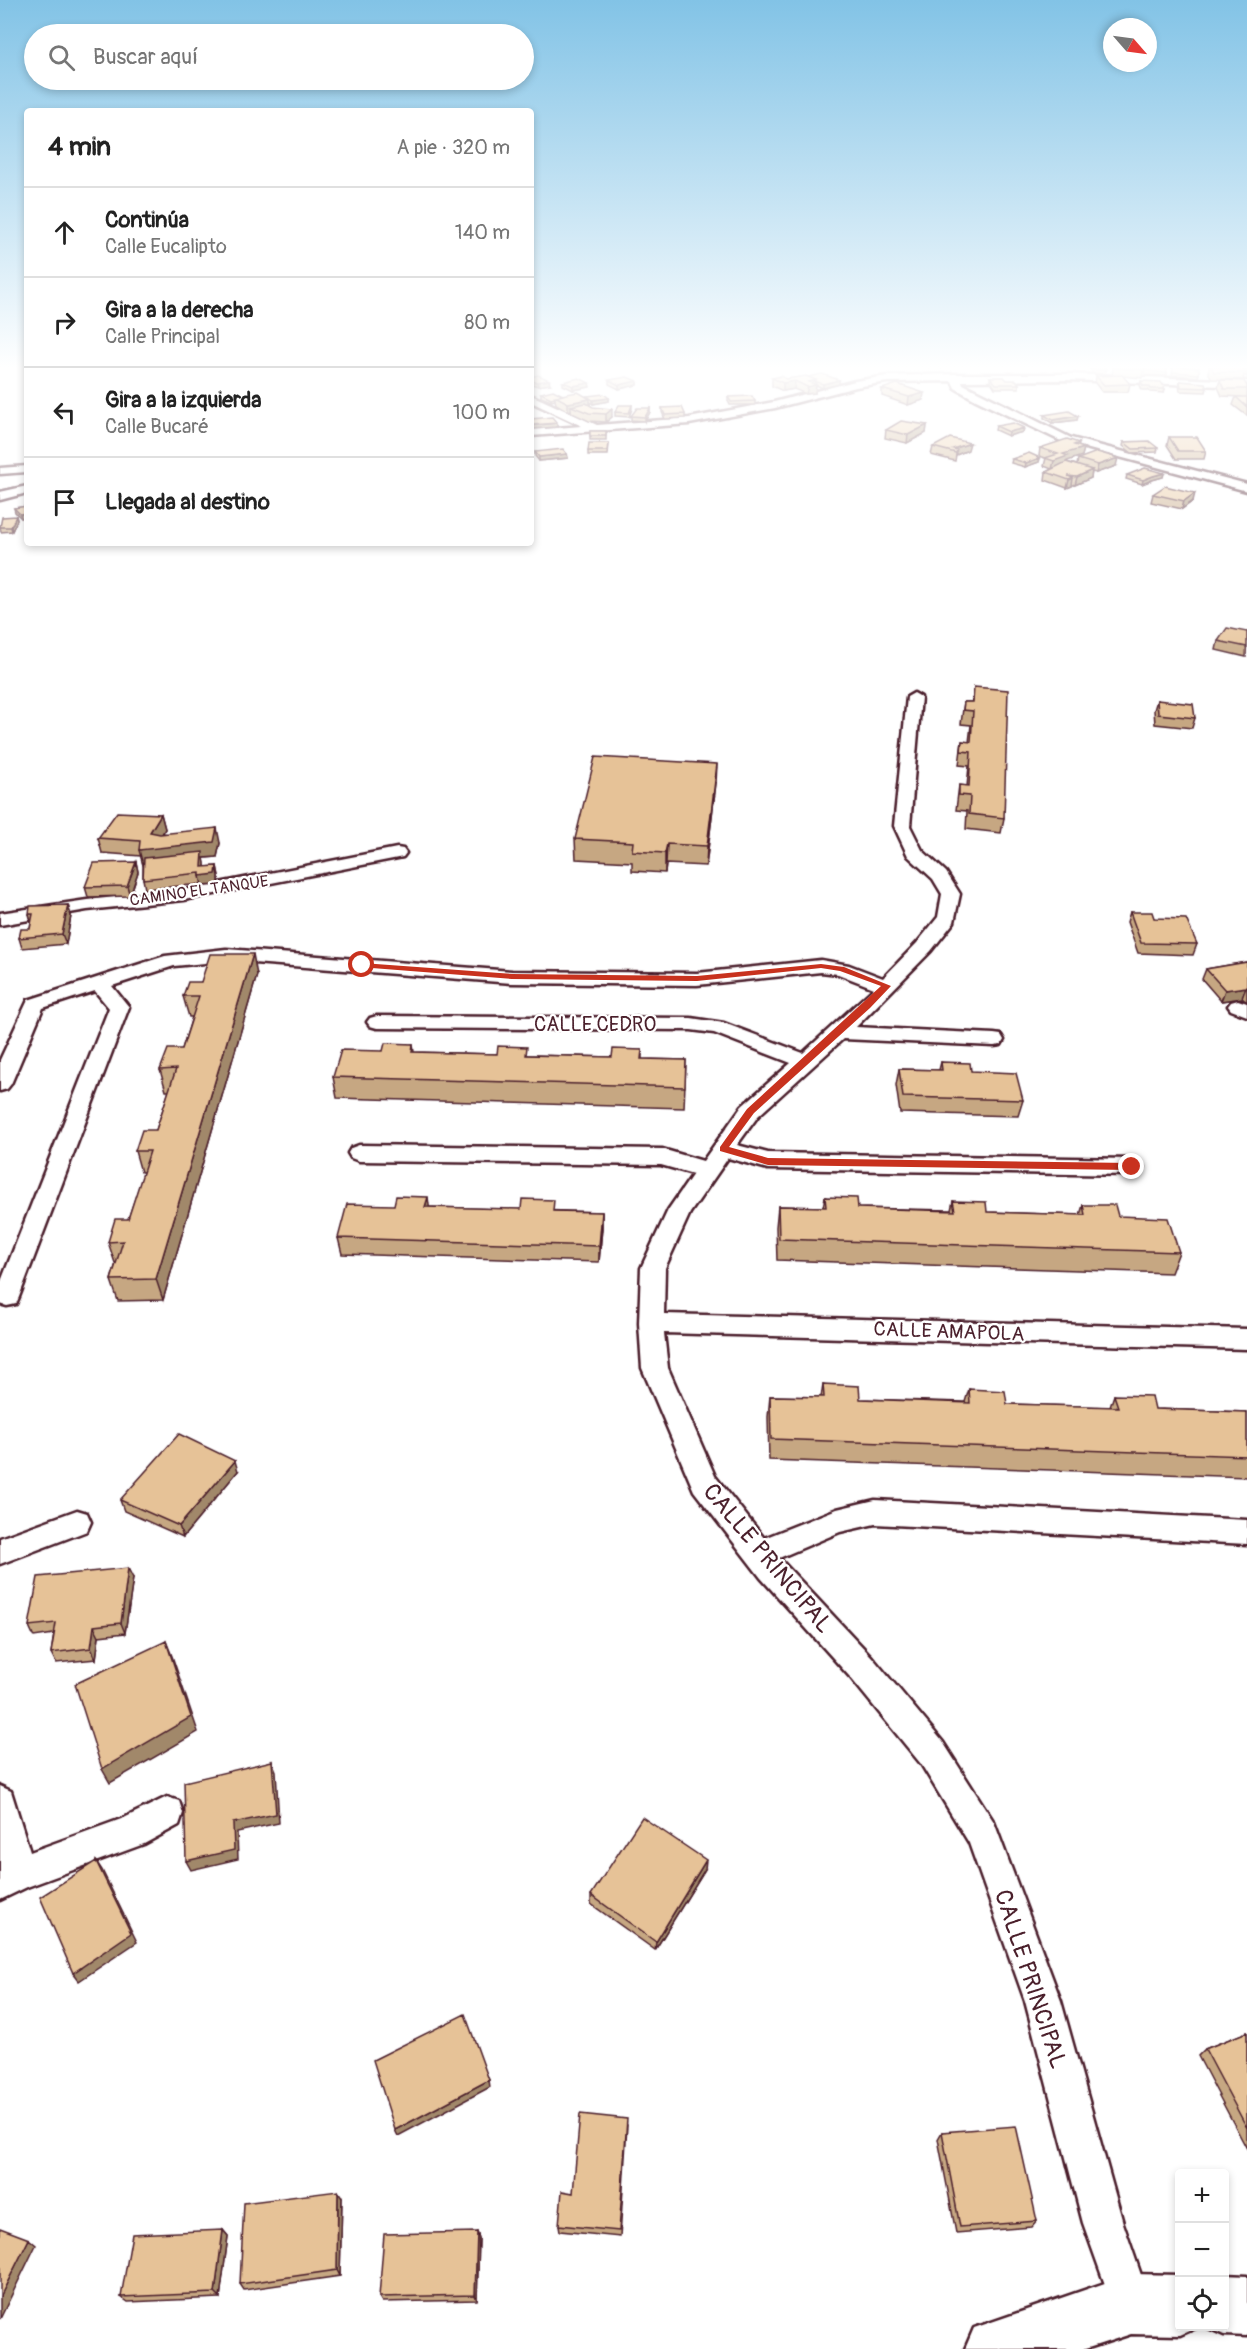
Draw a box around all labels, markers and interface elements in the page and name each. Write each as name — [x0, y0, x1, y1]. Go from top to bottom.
north arrow — [1103, 18, 1157, 72]
search box — [24, 24, 534, 90]
icon: search — [45, 41, 78, 74]
text: Buscar aquí — [93, 43, 198, 71]
text: 4 min — [48, 131, 111, 163]
text: A pie · 320 m — [397, 135, 510, 160]
text: Continúa — [105, 206, 189, 234]
icon: ahead — [48, 216, 81, 249]
text: 140 m — [455, 220, 510, 245]
text: Calle Eucalipto — [105, 234, 227, 259]
text: Gira a la derecha — [105, 296, 253, 324]
icon: right — [48, 306, 81, 339]
text: 80 m — [464, 310, 510, 335]
text: Calle Principal — [105, 324, 220, 349]
text: Gira a la izquierda — [105, 386, 262, 414]
icon: left — [48, 396, 81, 429]
text: 100 m — [453, 400, 510, 425]
text: Calle Bucaré — [105, 414, 209, 439]
icon: arrive — [48, 486, 81, 519]
text: Llegada al destino — [105, 488, 270, 516]
street label: CAMINO EL TANQUE — [129, 871, 270, 911]
route start — [348, 951, 374, 977]
street label: CALLE CEDRO — [534, 1012, 656, 1037]
route end — [1118, 1153, 1144, 1179]
street label: CALLE AMAPOLA — [873, 1316, 1025, 1347]
street label: CALLE PRINCIPAL — [697, 1478, 839, 1639]
street label: CALLE PRINCIPAL — [988, 1886, 1073, 2072]
map controls — [1175, 2169, 1229, 2331]
button: + — [1175, 2169, 1229, 2223]
button: − — [1175, 2223, 1229, 2277]
button: locate — [1175, 2277, 1229, 2331]

